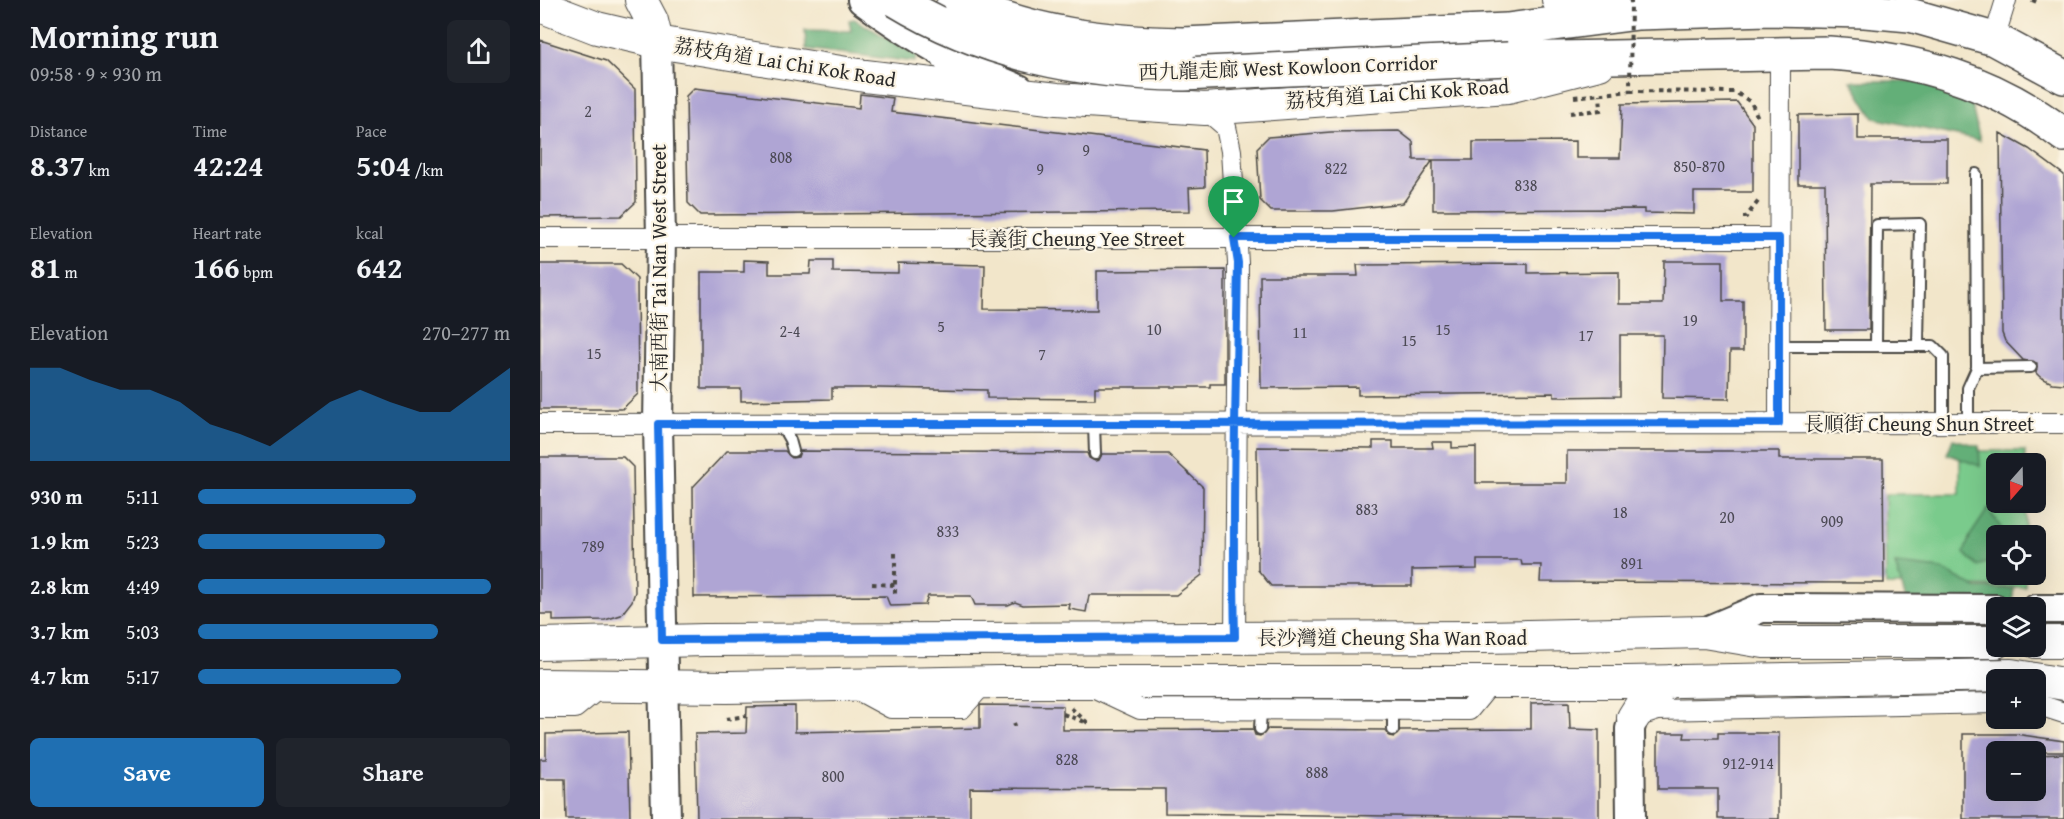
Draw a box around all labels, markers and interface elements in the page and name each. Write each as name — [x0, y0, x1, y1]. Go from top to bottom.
text: Morning run — [30, 12, 219, 60]
button: share — [447, 20, 510, 83]
street label: 荔枝角道 Lai Chi Kok Road — [672, 30, 898, 94]
street label: 西九龍走廊 West Kowloon Corridor — [1138, 47, 1438, 87]
text: 09:58 · 9 × 930 m — [30, 59, 162, 88]
street label: 荔枝角道 Lai Chi Kok Road — [1284, 71, 1510, 115]
house number: 2 — [584, 99, 592, 123]
text: Distance — [30, 119, 87, 143]
text: Time — [193, 119, 227, 143]
text: Pace — [356, 119, 387, 143]
house number: 9 — [1082, 138, 1090, 162]
text: 8.37 — [30, 143, 85, 187]
text: 42:24 — [193, 143, 264, 187]
text: 5:04 — [356, 143, 411, 187]
street label: 大南西街 Tai Nan West Street — [644, 144, 673, 392]
house number: 808 — [769, 145, 793, 169]
house number: 850-870 — [1673, 154, 1725, 178]
house number: 822 — [1324, 156, 1348, 180]
house number: 9 — [1036, 157, 1044, 181]
text: km — [85, 158, 110, 182]
text: /km — [411, 158, 443, 182]
house number: 838 — [1514, 173, 1538, 197]
pin — [1208, 176, 1259, 238]
icon: arrive — [1217, 185, 1250, 218]
text: Elevation — [30, 221, 93, 245]
text: Heart rate — [193, 221, 262, 245]
text: kcal — [356, 221, 383, 245]
street label: 長義街 Cheung Yee Street — [968, 224, 1184, 253]
text: 81 — [30, 245, 61, 289]
text: 166 — [193, 245, 240, 289]
text: 642 — [356, 245, 403, 289]
text: m — [61, 260, 78, 284]
text: bpm — [240, 260, 273, 284]
house number: 19 — [1682, 308, 1698, 332]
house number: 5 — [937, 314, 945, 338]
house number: 10 — [1146, 317, 1162, 341]
house number: 15 — [1435, 317, 1451, 341]
text: Elevation — [30, 318, 108, 347]
text: 270–277 m — [422, 318, 510, 347]
house number: 2-4 — [780, 319, 801, 343]
house number: 11 — [1292, 320, 1308, 344]
house number: 17 — [1578, 323, 1594, 347]
house number: 15 — [1401, 328, 1417, 352]
house number: 15 — [586, 341, 602, 365]
house number: 7 — [1038, 342, 1046, 366]
street label: 長順街 Cheung Shun Street — [1804, 409, 2034, 438]
north arrow — [1986, 453, 2046, 513]
map controls — [1986, 453, 2046, 801]
text: 930 m — [30, 482, 83, 511]
text: 5:11 — [126, 482, 160, 511]
house number: 883 — [1355, 497, 1379, 521]
house number: 18 — [1612, 500, 1628, 524]
house number: 20 — [1719, 505, 1735, 529]
house number: 909 — [1820, 509, 1844, 533]
house number: 833 — [936, 519, 960, 543]
button: locate — [1986, 525, 2046, 585]
text: 1.9 km — [30, 527, 89, 556]
text: 5:23 — [126, 527, 160, 556]
house number: 789 — [581, 534, 605, 558]
house number: 891 — [1620, 551, 1644, 575]
text: 2.8 km — [30, 572, 89, 601]
text: 4:49 — [126, 572, 160, 601]
button: layers — [1986, 597, 2046, 657]
text: 3.7 km — [30, 617, 89, 646]
text: 5:03 — [126, 617, 160, 646]
street label: 長沙灣道 Cheung Sha Wan Road — [1257, 623, 1527, 652]
text: 4.7 km — [30, 662, 89, 691]
text: 5:17 — [126, 662, 160, 691]
button: + — [1986, 669, 2046, 729]
button: Save — [30, 738, 264, 807]
button: Share — [276, 738, 510, 807]
button: − — [1986, 741, 2046, 801]
house number: 828 — [1055, 747, 1079, 771]
house number: 912-914 — [1722, 751, 1774, 775]
house number: 888 — [1305, 760, 1329, 784]
house number: 800 — [821, 764, 845, 788]

